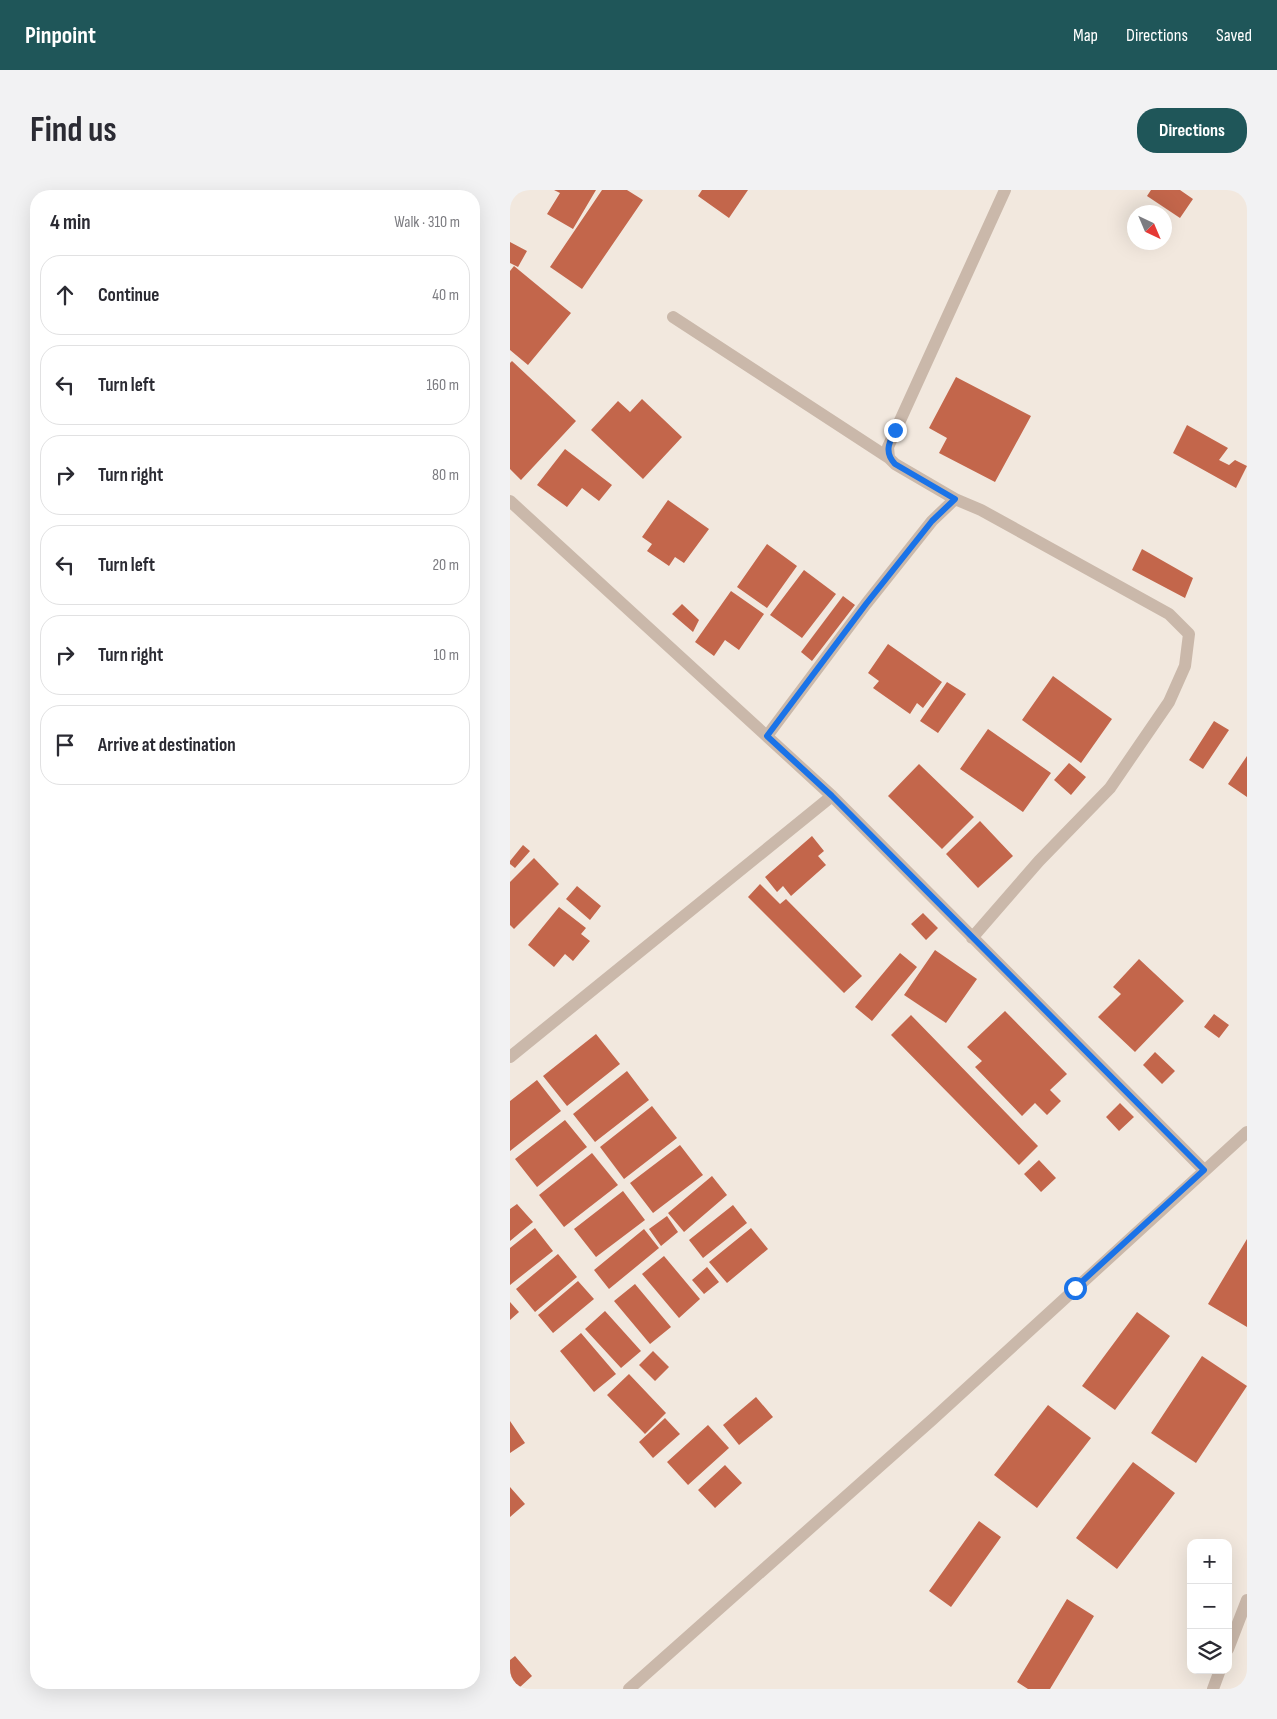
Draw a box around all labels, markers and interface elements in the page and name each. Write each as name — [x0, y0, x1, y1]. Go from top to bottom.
text: Pinpoint — [25, 21, 96, 50]
text: Map — [1073, 25, 1098, 46]
text: Directions — [1126, 25, 1188, 46]
text: Saved — [1216, 25, 1252, 46]
button: Directions — [1137, 108, 1247, 153]
text: Find us — [30, 109, 117, 152]
north arrow — [1127, 205, 1172, 250]
text: 4 min — [50, 210, 91, 235]
text: Walk · 310 m — [394, 213, 460, 232]
icon: ahead — [51, 281, 79, 309]
text: Continue — [98, 284, 159, 307]
text: 40 m — [432, 286, 459, 305]
icon: left — [51, 371, 79, 399]
text: Turn left — [98, 374, 155, 397]
text: 160 m — [426, 376, 459, 395]
route end — [884, 419, 907, 442]
icon: right — [51, 461, 79, 489]
text: Turn right — [98, 464, 163, 487]
text: 80 m — [432, 466, 459, 485]
icon: left — [51, 551, 79, 579]
text: Turn left — [98, 554, 155, 577]
text: 20 m — [432, 556, 459, 575]
icon: right — [51, 641, 79, 669]
text: Turn right — [98, 644, 163, 667]
text: 10 m — [433, 646, 459, 665]
icon: arrive — [51, 731, 79, 759]
text: Arrive at destination — [98, 734, 236, 757]
route start — [1064, 1277, 1087, 1300]
map controls — [1187, 1539, 1232, 1674]
button: + — [1187, 1539, 1232, 1584]
button: − — [1187, 1584, 1232, 1629]
button: layers — [1187, 1629, 1232, 1674]

